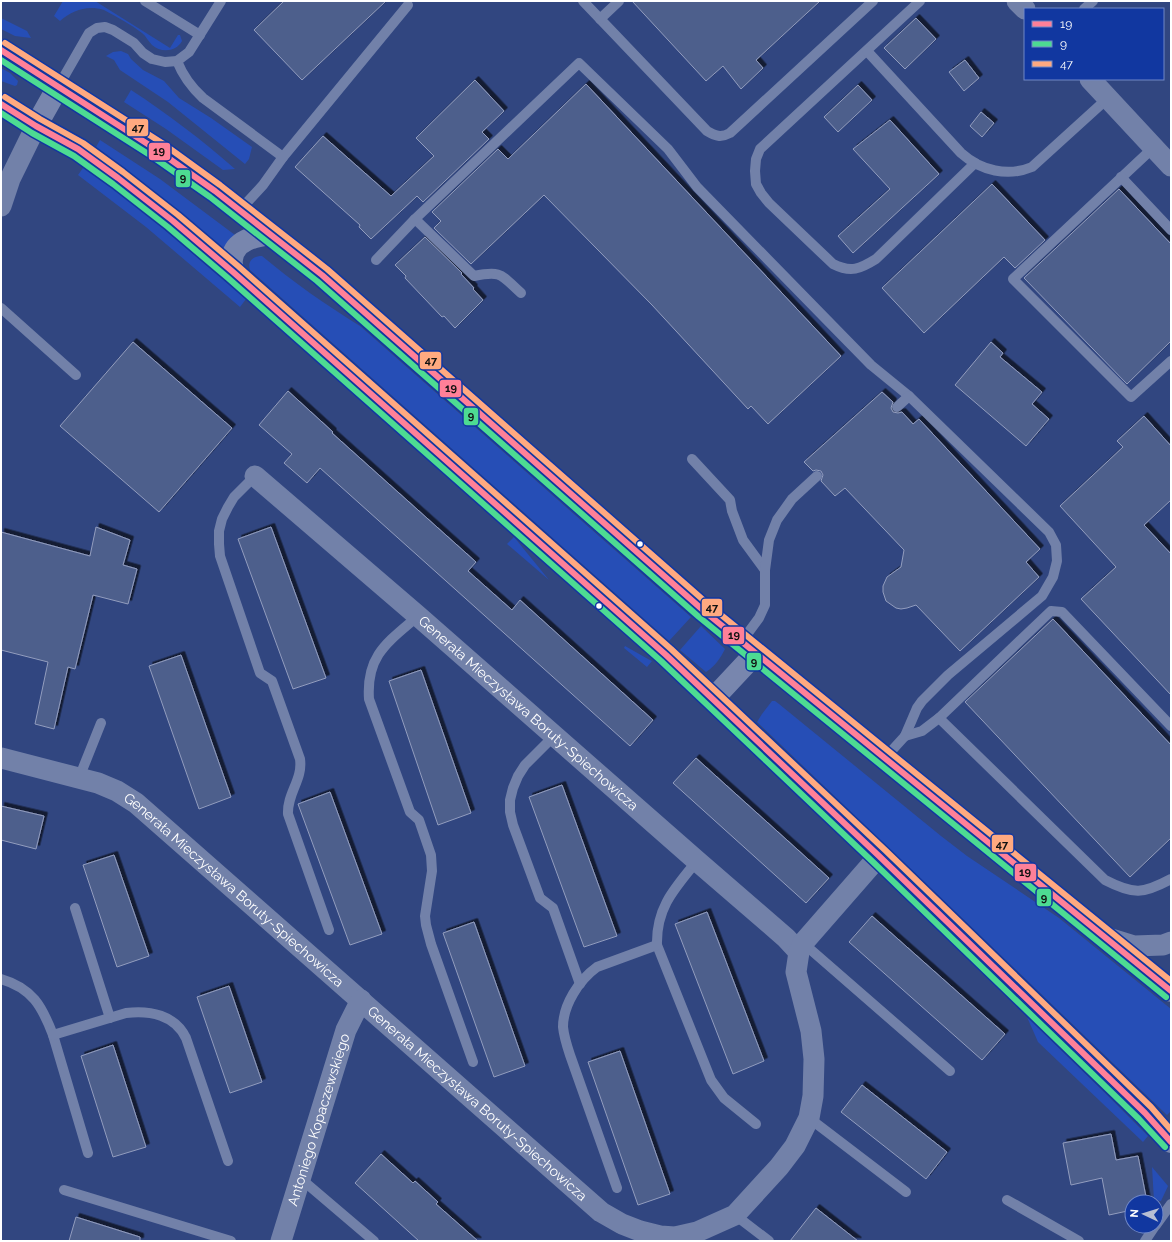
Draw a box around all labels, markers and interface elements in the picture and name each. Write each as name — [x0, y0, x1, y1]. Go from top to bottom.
legend — [1024, 8, 1164, 80]
text: 19 — [1060, 17, 1072, 31]
text: 9 — [1060, 37, 1067, 51]
text: 47 — [1060, 57, 1073, 71]
line badge: 47 — [126, 118, 149, 137]
text: 47 — [132, 121, 145, 134]
line badge: 19 — [148, 142, 171, 161]
text: 19 — [153, 145, 165, 158]
line badge: 9 — [175, 169, 191, 188]
text: 9 — [180, 172, 187, 185]
line badge: 47 — [419, 351, 442, 370]
text: 47 — [425, 354, 438, 367]
line badge: 19 — [439, 379, 462, 398]
text: 19 — [445, 382, 457, 395]
line badge: 9 — [463, 407, 479, 426]
text: 9 — [468, 410, 475, 423]
unlabelled marker — [635, 539, 645, 549]
line badge: 47 — [701, 598, 723, 617]
unlabelled marker — [594, 601, 604, 611]
text: 47 — [706, 601, 719, 614]
street label: Generała Mieczysława Boruty-Spiechowicza — [416, 612, 642, 814]
line badge: 19 — [722, 626, 745, 645]
text: 19 — [728, 629, 740, 642]
line badge: 9 — [746, 652, 762, 671]
text: 9 — [751, 656, 758, 669]
street label: Generała Mieczysława Boruty-Spiechowicza — [121, 789, 347, 990]
line badge: 47 — [991, 834, 1014, 853]
text: 47 — [996, 838, 1009, 851]
line badge: 19 — [1014, 863, 1037, 882]
text: 19 — [1019, 866, 1031, 879]
line badge: 9 — [1036, 888, 1052, 907]
text: 9 — [1041, 892, 1048, 905]
street label: Generała Mieczysława Boruty-Spiechowicza — [365, 1003, 590, 1204]
street label: Antoniego Kopaczewskiego — [284, 1031, 353, 1208]
north arrow — [1124, 1194, 1164, 1234]
text: N — [1128, 1209, 1141, 1218]

